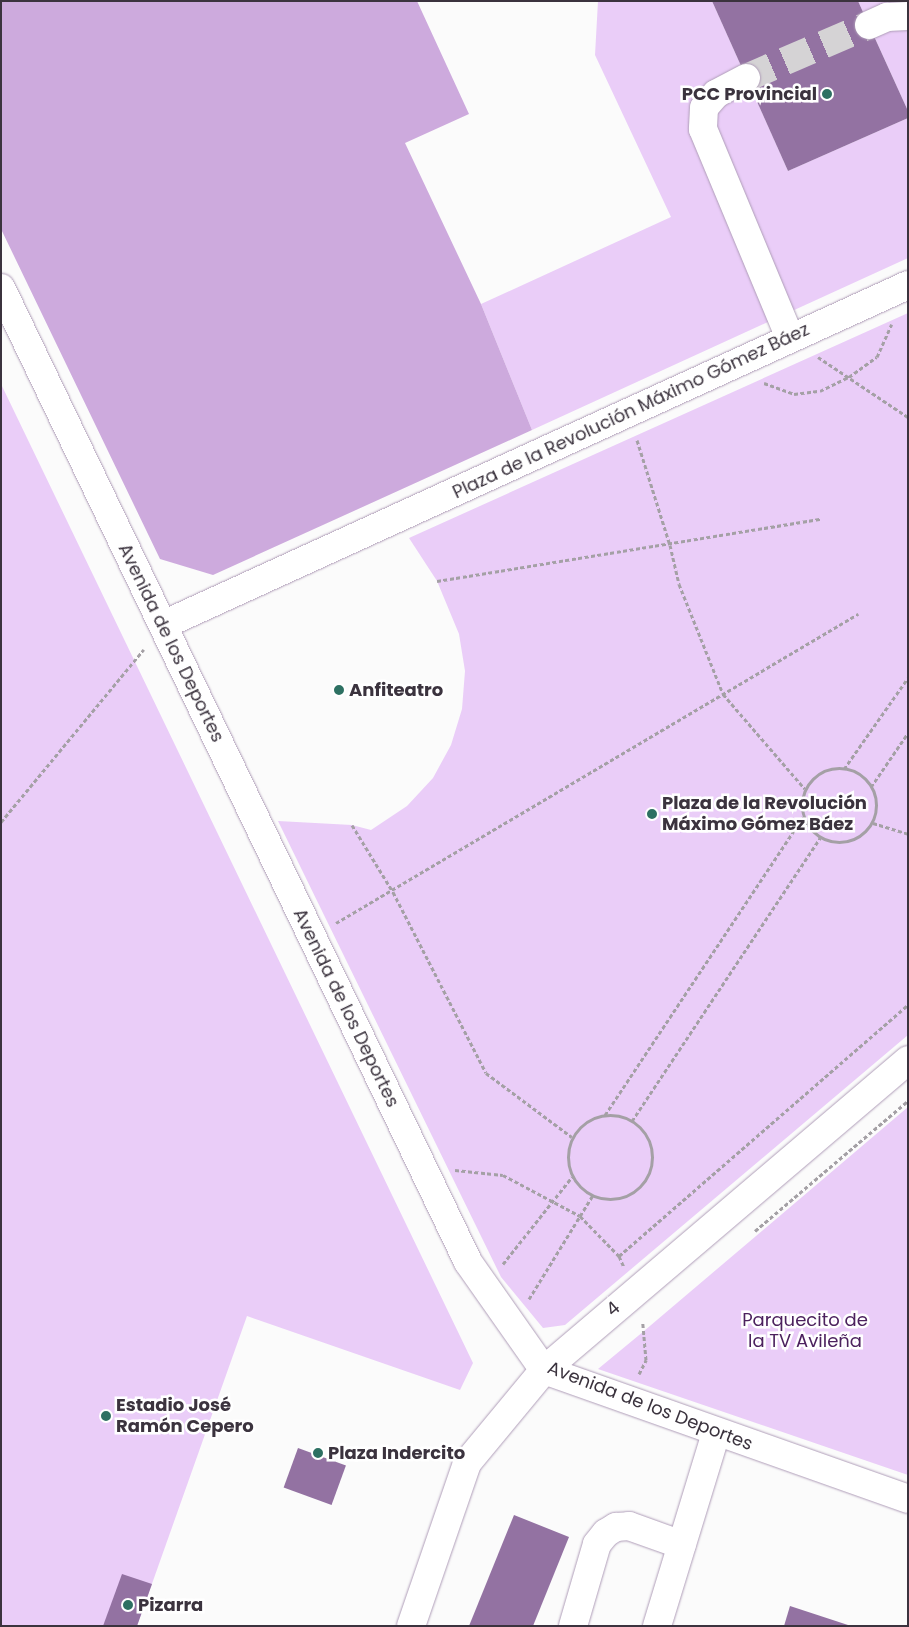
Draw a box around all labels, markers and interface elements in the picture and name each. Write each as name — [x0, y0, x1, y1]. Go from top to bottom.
place label: PCC Provincial — [682, 83, 817, 105]
marker: PCC Provincial — [821, 88, 833, 100]
street label: Plaza de la Revolución Máximo Gómez Báez — [449, 319, 813, 503]
street label: Avenida de los Deportes — [113, 540, 229, 746]
place label: Anfiteatro — [349, 679, 443, 701]
marker: Anfiteatro — [333, 684, 345, 696]
place label: Plaza de la Revolución Máximo Gómez Báez — [662, 793, 867, 836]
marker: Plaza de la Revolución Máximo Gómez Báez — [646, 808, 658, 820]
street label: Avenida de los Deportes — [288, 905, 404, 1111]
street label: 4 — [602, 1297, 624, 1321]
park label: Parquecito de la TV Avileña — [742, 1310, 868, 1352]
street label: Avenida de los Deportes — [544, 1357, 756, 1455]
place label: Estadio José Ramón Cepero — [116, 1395, 254, 1438]
marker: Estadio José Ramón Cepero — [100, 1410, 112, 1422]
place label: Plaza Indercito — [328, 1442, 465, 1464]
marker: Plaza Indercito — [312, 1447, 324, 1459]
place label: Pizarra — [138, 1594, 203, 1616]
marker: Pizarra — [122, 1599, 134, 1611]

